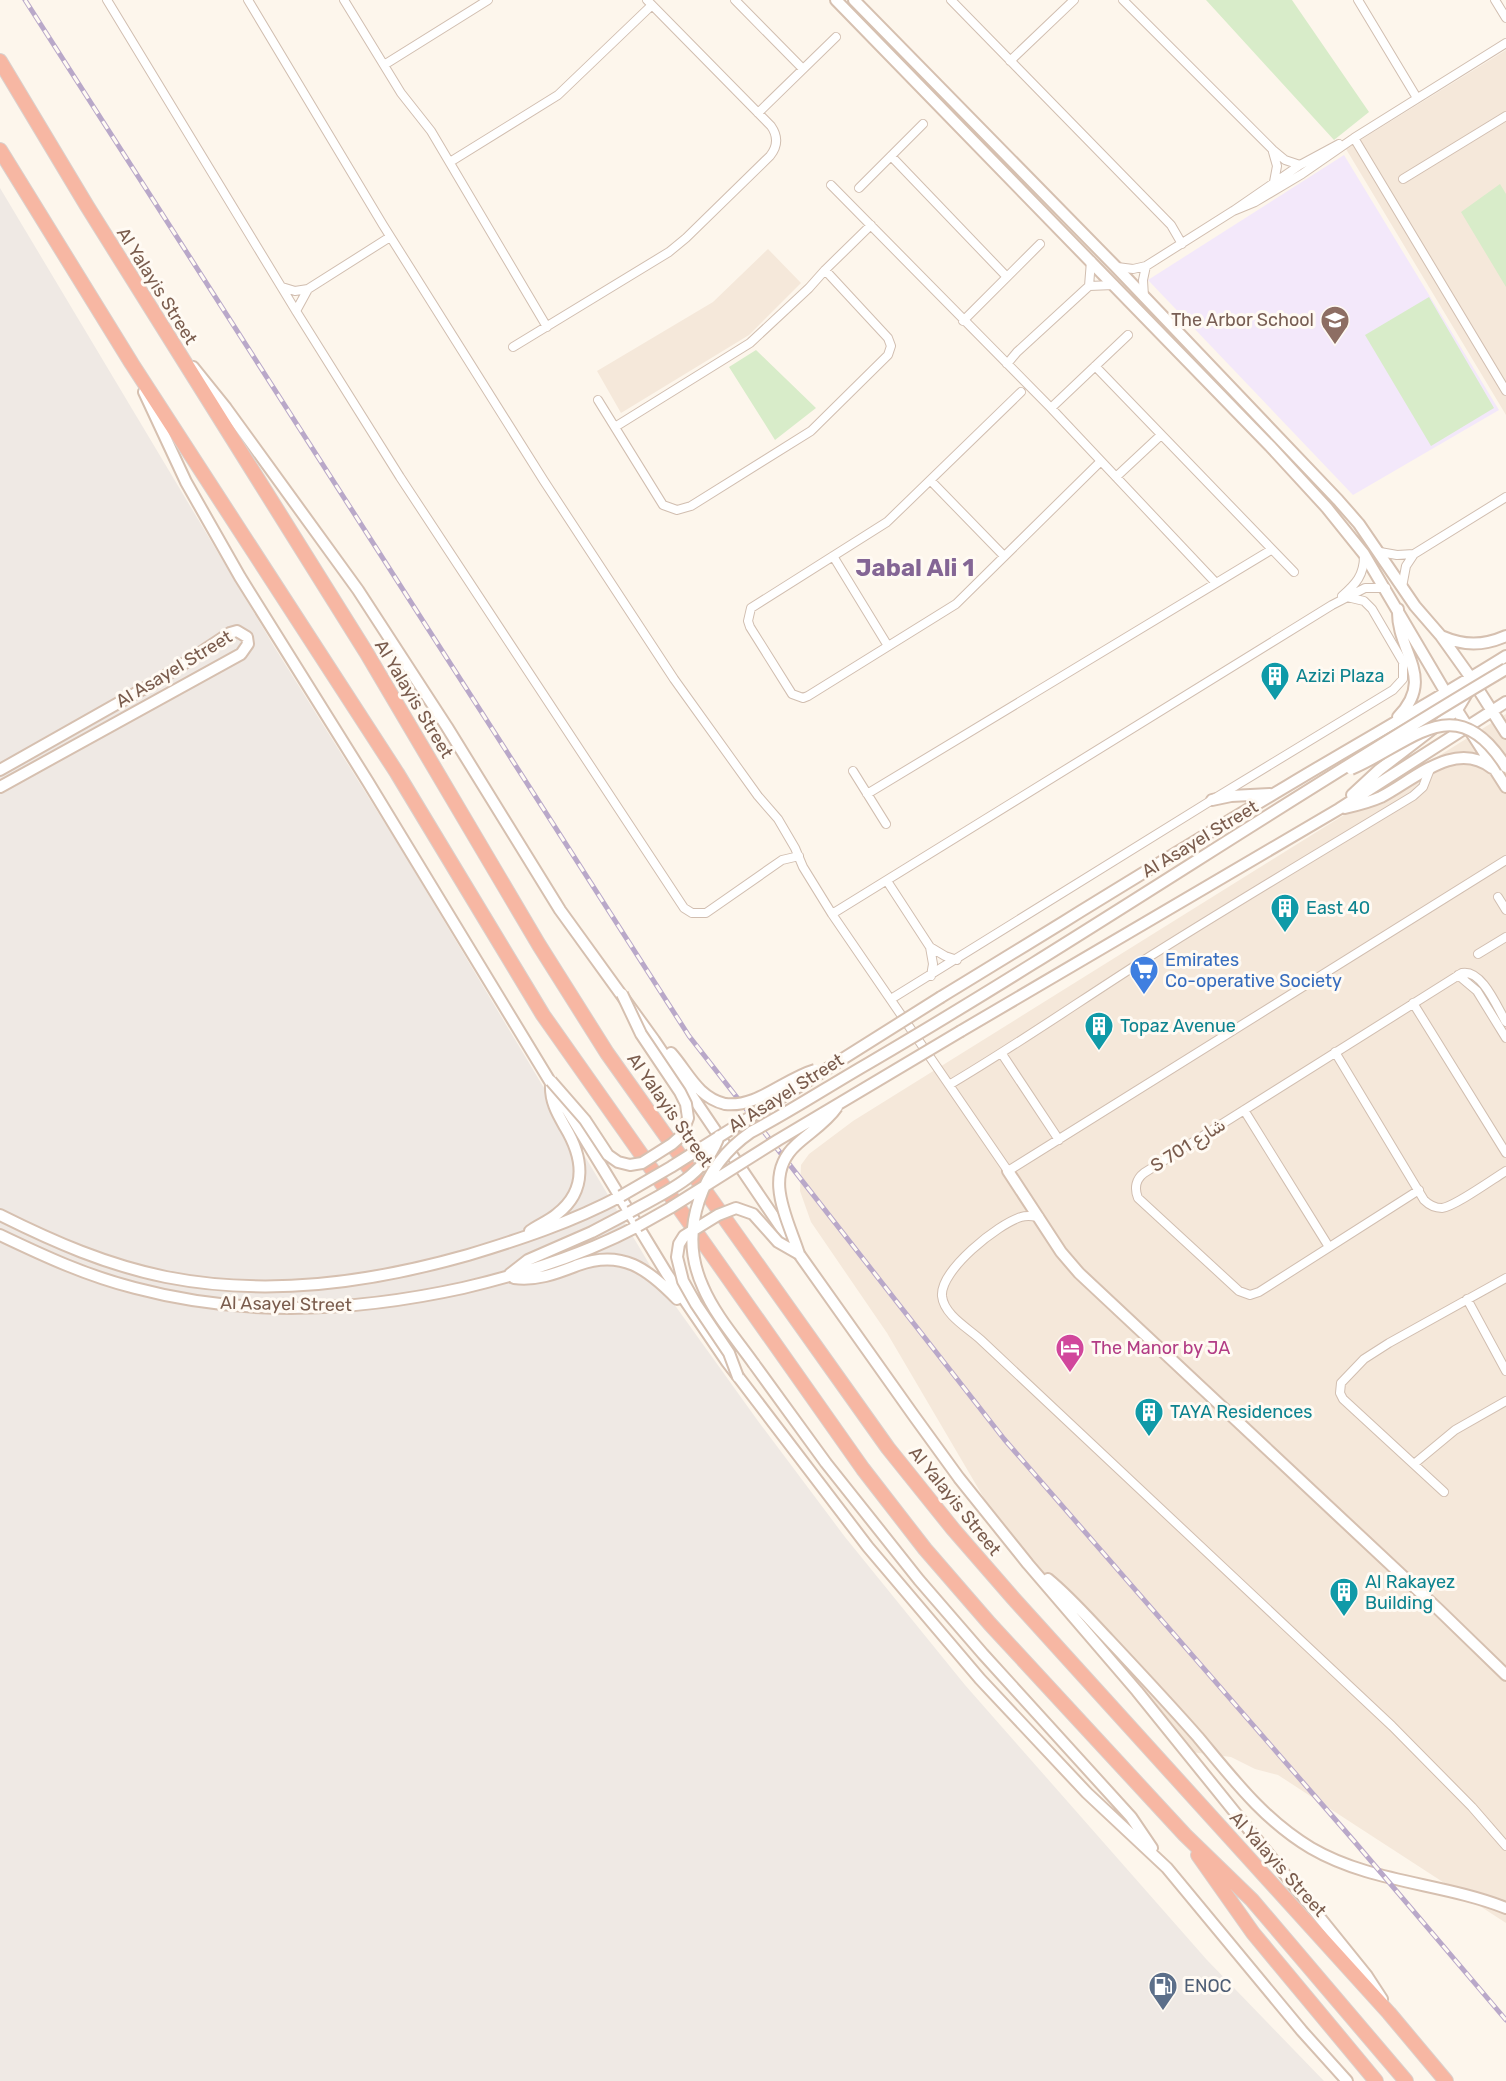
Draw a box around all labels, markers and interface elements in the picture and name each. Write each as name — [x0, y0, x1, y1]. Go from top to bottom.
street label: Al Yalayis Street — [112, 223, 202, 349]
school or university icon: The Arbor School — [1319, 304, 1351, 346]
place label: The Arbor School — [1171, 309, 1314, 331]
district label: Jabal Ali 1 — [856, 554, 974, 582]
street label: Al Asayel Street — [112, 626, 236, 712]
street label: Al Yalayis Street — [370, 636, 458, 762]
building icon: Azizi Plaza — [1259, 660, 1291, 702]
place label: Azizi Plaza — [1296, 665, 1384, 687]
street label: Al Asayel Street — [1138, 796, 1262, 882]
building icon: East 40 — [1269, 892, 1301, 934]
place label: East 40 — [1306, 897, 1370, 919]
place label: Emirates Co-operative Society — [1165, 949, 1342, 992]
supermarket icon: Emirates Co-operative Society — [1128, 954, 1160, 996]
building icon: Topaz Avenue — [1083, 1010, 1115, 1052]
place label: Topaz Avenue — [1120, 1015, 1236, 1037]
street label: Al Yalayis Street — [623, 1049, 717, 1171]
street label: Al Asayel Street — [724, 1049, 848, 1137]
street label: S 701 شارع — [1146, 1113, 1230, 1178]
street label: Al Asayel Street — [220, 1292, 352, 1316]
hotel icon: The Manor by JA — [1054, 1332, 1086, 1374]
place label: The Manor by JA — [1091, 1337, 1230, 1359]
building icon: TAYA Residences — [1133, 1396, 1165, 1438]
place label: TAYA Residences — [1170, 1401, 1312, 1423]
street label: Al Yalayis Street — [904, 1442, 1006, 1560]
place label: Al Rakayez Building — [1365, 1571, 1455, 1614]
building icon: Al Rakayez Building — [1328, 1576, 1360, 1618]
street label: Al Yalayis Street — [1225, 1807, 1331, 1921]
fuel station icon: ENOC — [1147, 1970, 1179, 2012]
place label: ENOC — [1184, 1975, 1232, 1997]

